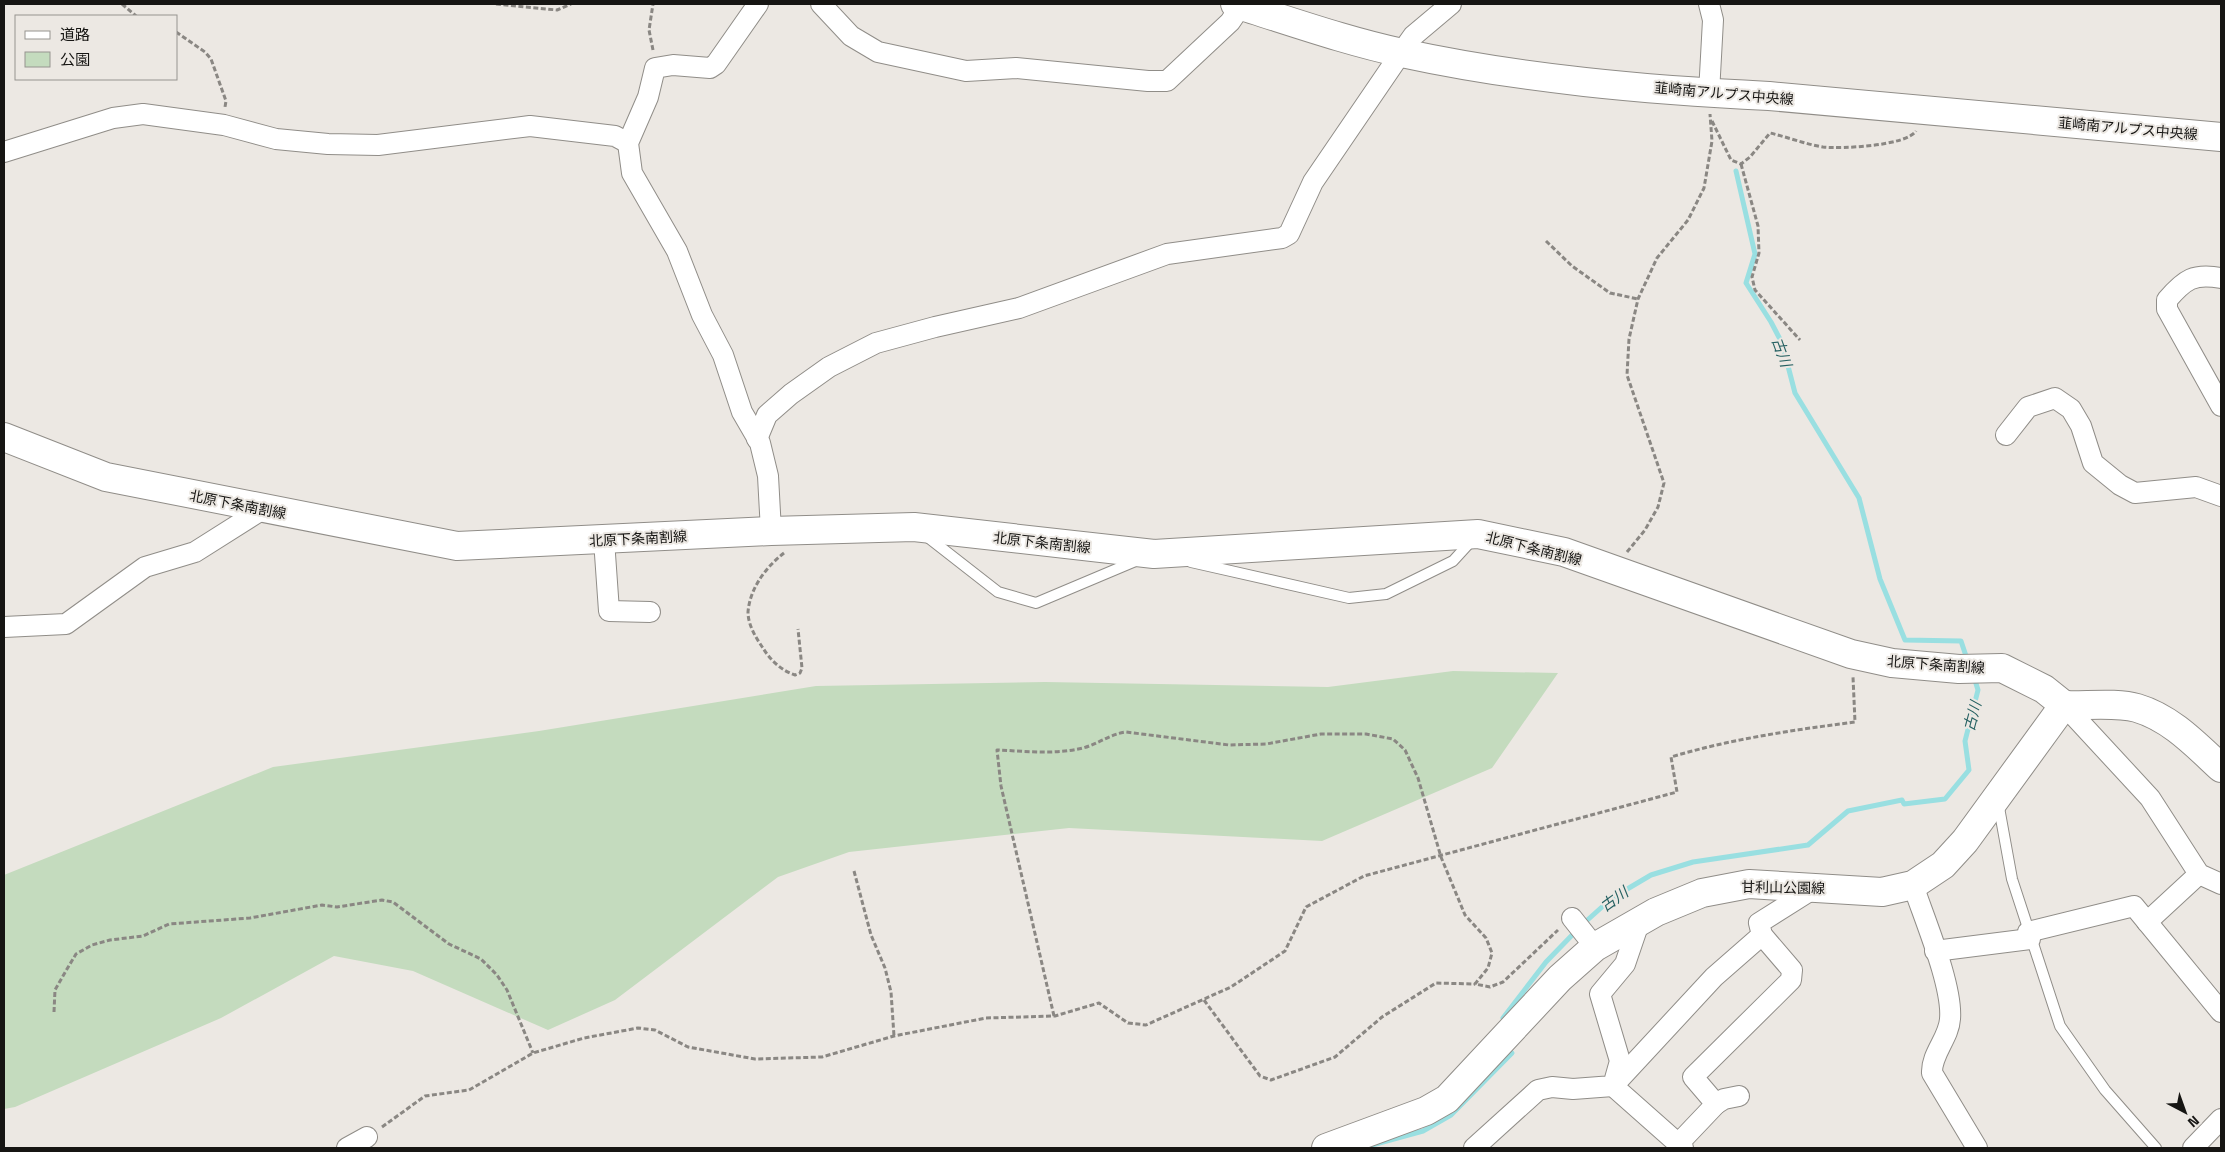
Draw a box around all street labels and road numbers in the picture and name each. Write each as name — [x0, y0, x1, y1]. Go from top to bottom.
street label: 韮崎南アルプス中央線 — [1653, 76, 1795, 110]
street label: 韮崎南アルプス中央線 — [2057, 111, 2199, 145]
street label: 北原下条南割線 — [188, 484, 288, 524]
street label: 北原下条南割線 — [589, 525, 687, 551]
street label: 北原下条南割線 — [992, 526, 1092, 558]
street label: 北原下条南割線 — [1484, 526, 1584, 570]
street label: 北原下条南割線 — [1886, 650, 1986, 678]
street label: 甘利山公園線 — [1741, 876, 1825, 898]

